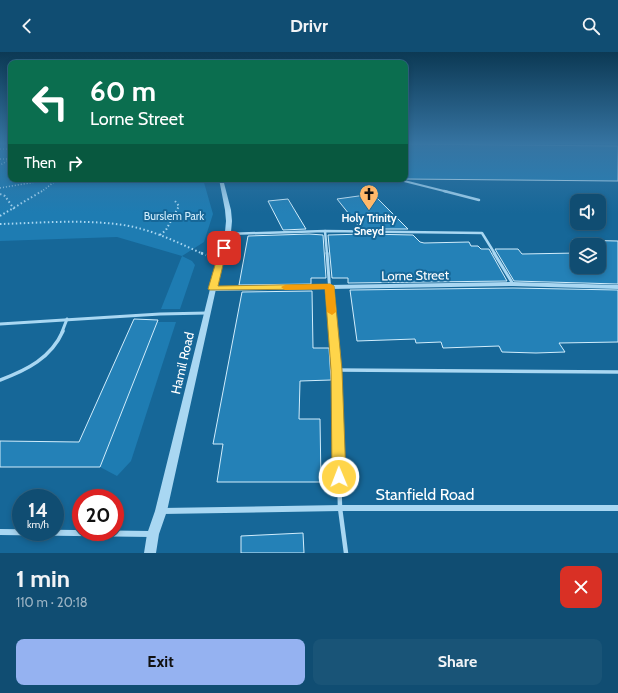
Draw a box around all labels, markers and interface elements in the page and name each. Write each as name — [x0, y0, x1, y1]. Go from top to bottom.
icon: back — [16, 15, 38, 37]
text: Drivr — [290, 15, 328, 37]
icon: search — [580, 15, 602, 37]
text: 60 m — [90, 74, 156, 108]
icon: left — [24, 76, 76, 128]
text: Lorne Street — [90, 108, 184, 130]
icon: right — [64, 152, 86, 174]
text: Then — [24, 154, 56, 172]
church icon: Holy Trinity Sneyd — [358, 183, 380, 211]
map controls — [570, 194, 606, 274]
button: sound — [570, 194, 606, 230]
park label: Burslem Park — [144, 209, 204, 223]
place label: Holy Trinity Sneyd — [341, 211, 397, 238]
pin — [207, 231, 241, 265]
icon: arrive — [213, 237, 235, 259]
button: layers — [570, 238, 606, 274]
street label: Lorne Street — [381, 266, 450, 284]
street label: Hamil Road — [167, 330, 197, 396]
position arrow — [318, 456, 360, 498]
street label: Stanfield Road — [376, 485, 474, 504]
speed limit sign: 20 — [72, 489, 124, 541]
text: 14 — [28, 498, 48, 522]
text: km/h — [27, 518, 49, 531]
text: 1 min — [16, 564, 70, 593]
button: close — [560, 566, 602, 608]
text: 110 m · 20:18 — [16, 594, 88, 610]
button: Exit — [16, 639, 305, 685]
button: Share — [313, 639, 602, 685]

